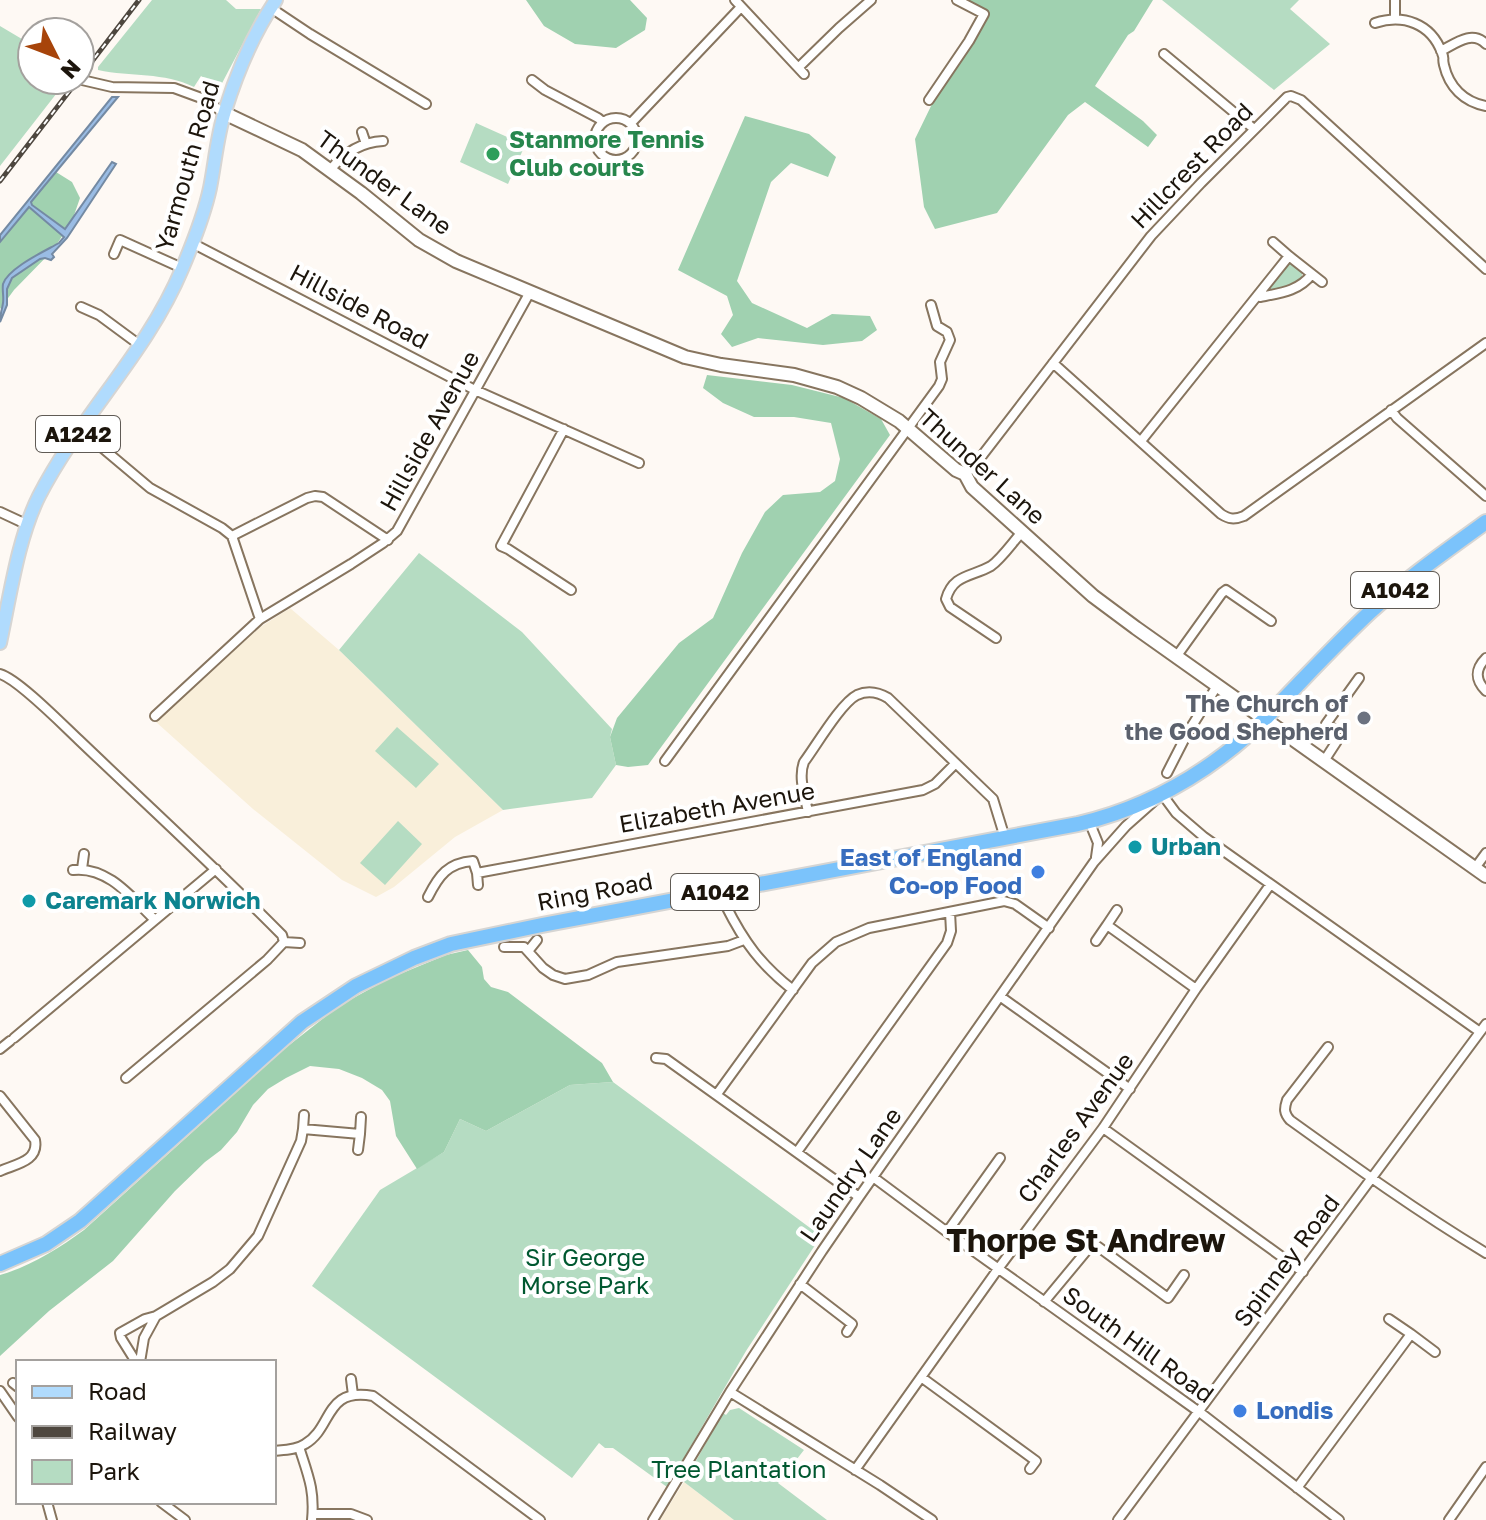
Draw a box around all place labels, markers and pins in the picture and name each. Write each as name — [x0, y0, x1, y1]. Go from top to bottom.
place label: Stanmore Tennis Club courts — [509, 124, 704, 181]
marker: Stanmore Tennis Club courts — [484, 145, 502, 163]
place label: The Church of the Good Shepherd — [1125, 688, 1348, 745]
marker: The Church of the Good Shepherd — [1355, 709, 1373, 727]
place label: Urban — [1151, 831, 1221, 860]
marker: Urban — [1126, 838, 1144, 856]
place label: East of England Co-op Food — [840, 842, 1022, 899]
marker: East of England Co-op Food — [1029, 863, 1047, 881]
place label: Caremark Norwich — [45, 885, 261, 914]
marker: Caremark Norwich — [20, 892, 38, 910]
place label: Londis — [1256, 1395, 1333, 1424]
marker: Londis — [1231, 1402, 1249, 1420]

